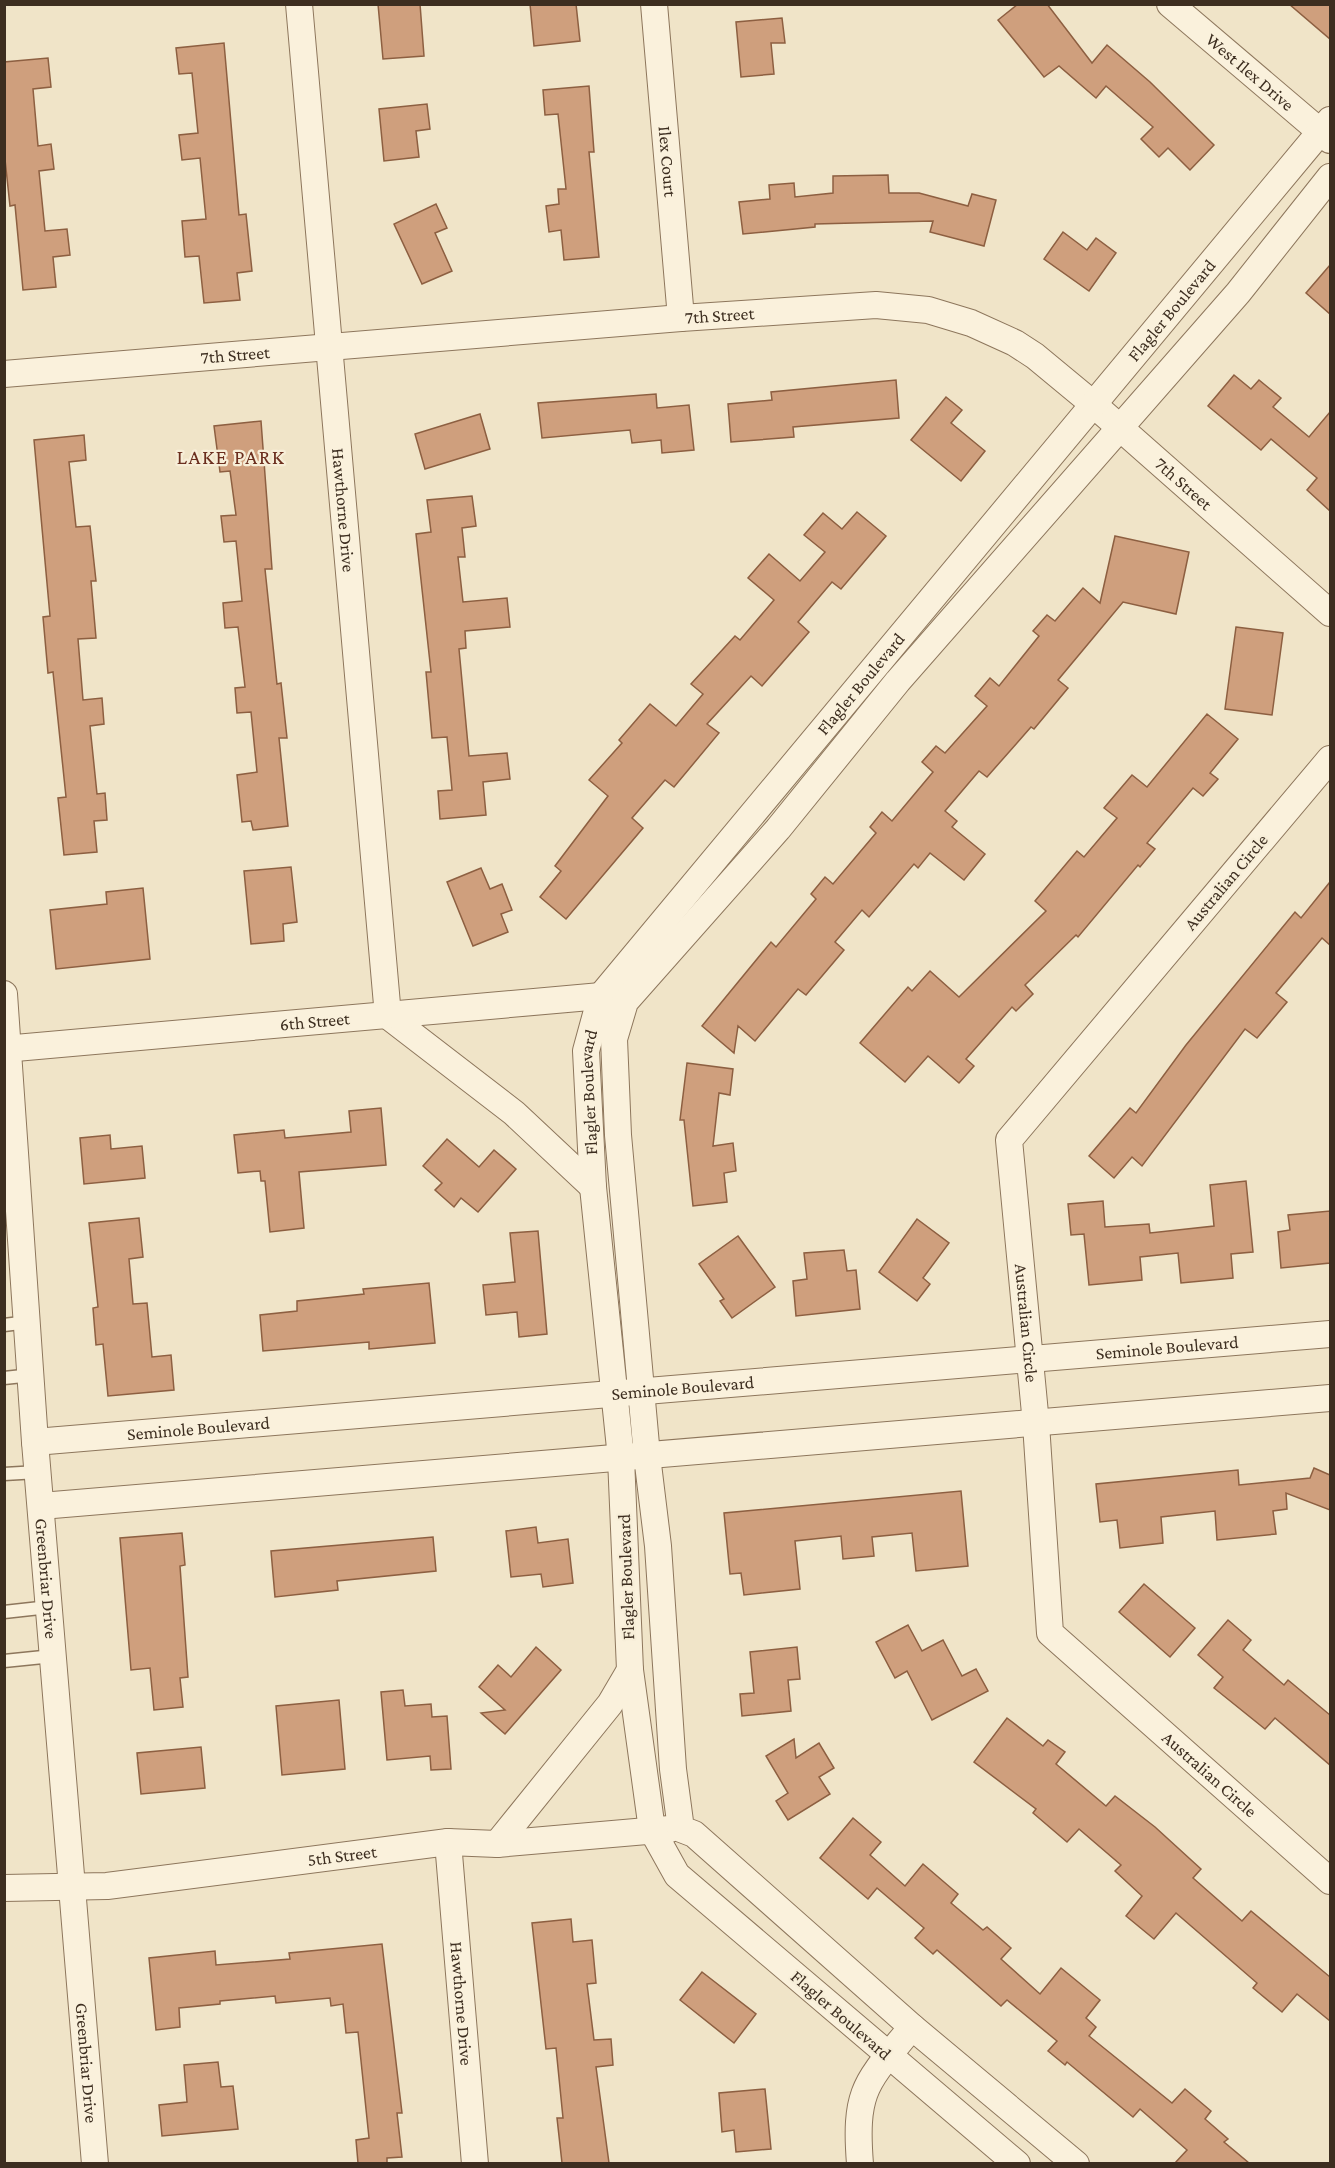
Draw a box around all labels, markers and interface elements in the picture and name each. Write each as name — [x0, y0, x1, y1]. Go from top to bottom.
street label: West Ilex Drive — [1202, 29, 1298, 115]
street label: Ilex Court — [655, 125, 681, 199]
street label: Flagler Boulevard — [1124, 255, 1220, 365]
street label: 7th Street — [684, 303, 756, 328]
street label: 7th Street — [200, 342, 272, 368]
district label: LAKE PARK — [177, 445, 285, 469]
street label: Hawthorne Drive — [328, 447, 359, 573]
street label: 7th Street — [1151, 453, 1217, 515]
street label: Flagler Boulevard — [813, 629, 909, 739]
street label: Australian Circle — [1180, 830, 1272, 934]
street label: 6th Street — [279, 1008, 352, 1034]
street label: Flagler Boulevard — [576, 1027, 602, 1155]
street label: Australian Circle — [1011, 1263, 1042, 1383]
street label: Seminole Boulevard — [1095, 1332, 1240, 1364]
street label: Seminole Boulevard — [611, 1372, 755, 1404]
street label: Seminole Boulevard — [126, 1412, 271, 1444]
street label: Flagler Boulevard — [614, 1513, 638, 1640]
street label: Greenbriar Drive — [31, 1518, 61, 1639]
street label: Australian Circle — [1158, 1727, 1261, 1821]
street label: 5th Street — [306, 1841, 379, 1870]
street label: Hawthorne Drive — [446, 1941, 477, 2066]
street label: Flagler Boulevard — [787, 1966, 895, 2064]
street label: Greenbriar Drive — [72, 2002, 102, 2124]

